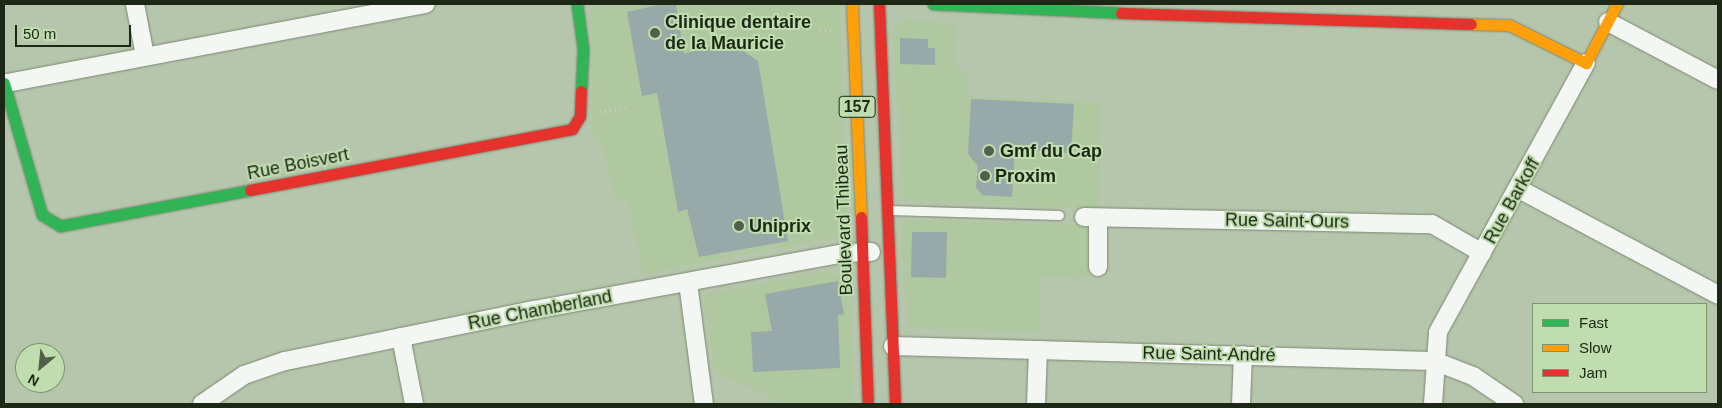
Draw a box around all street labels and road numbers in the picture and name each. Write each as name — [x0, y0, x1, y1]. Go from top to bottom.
road number: 157 — [838, 94, 876, 120]
street label: Rue Boisvert — [245, 144, 351, 184]
street label: Boulevard Thibeau — [831, 144, 857, 296]
street label: Rue Barkoff — [1480, 154, 1544, 248]
street label: Rue Saint-Ours — [1225, 209, 1349, 233]
street label: Rue Chamberland — [466, 285, 614, 335]
street label: Rue Saint-André — [1142, 342, 1276, 366]

